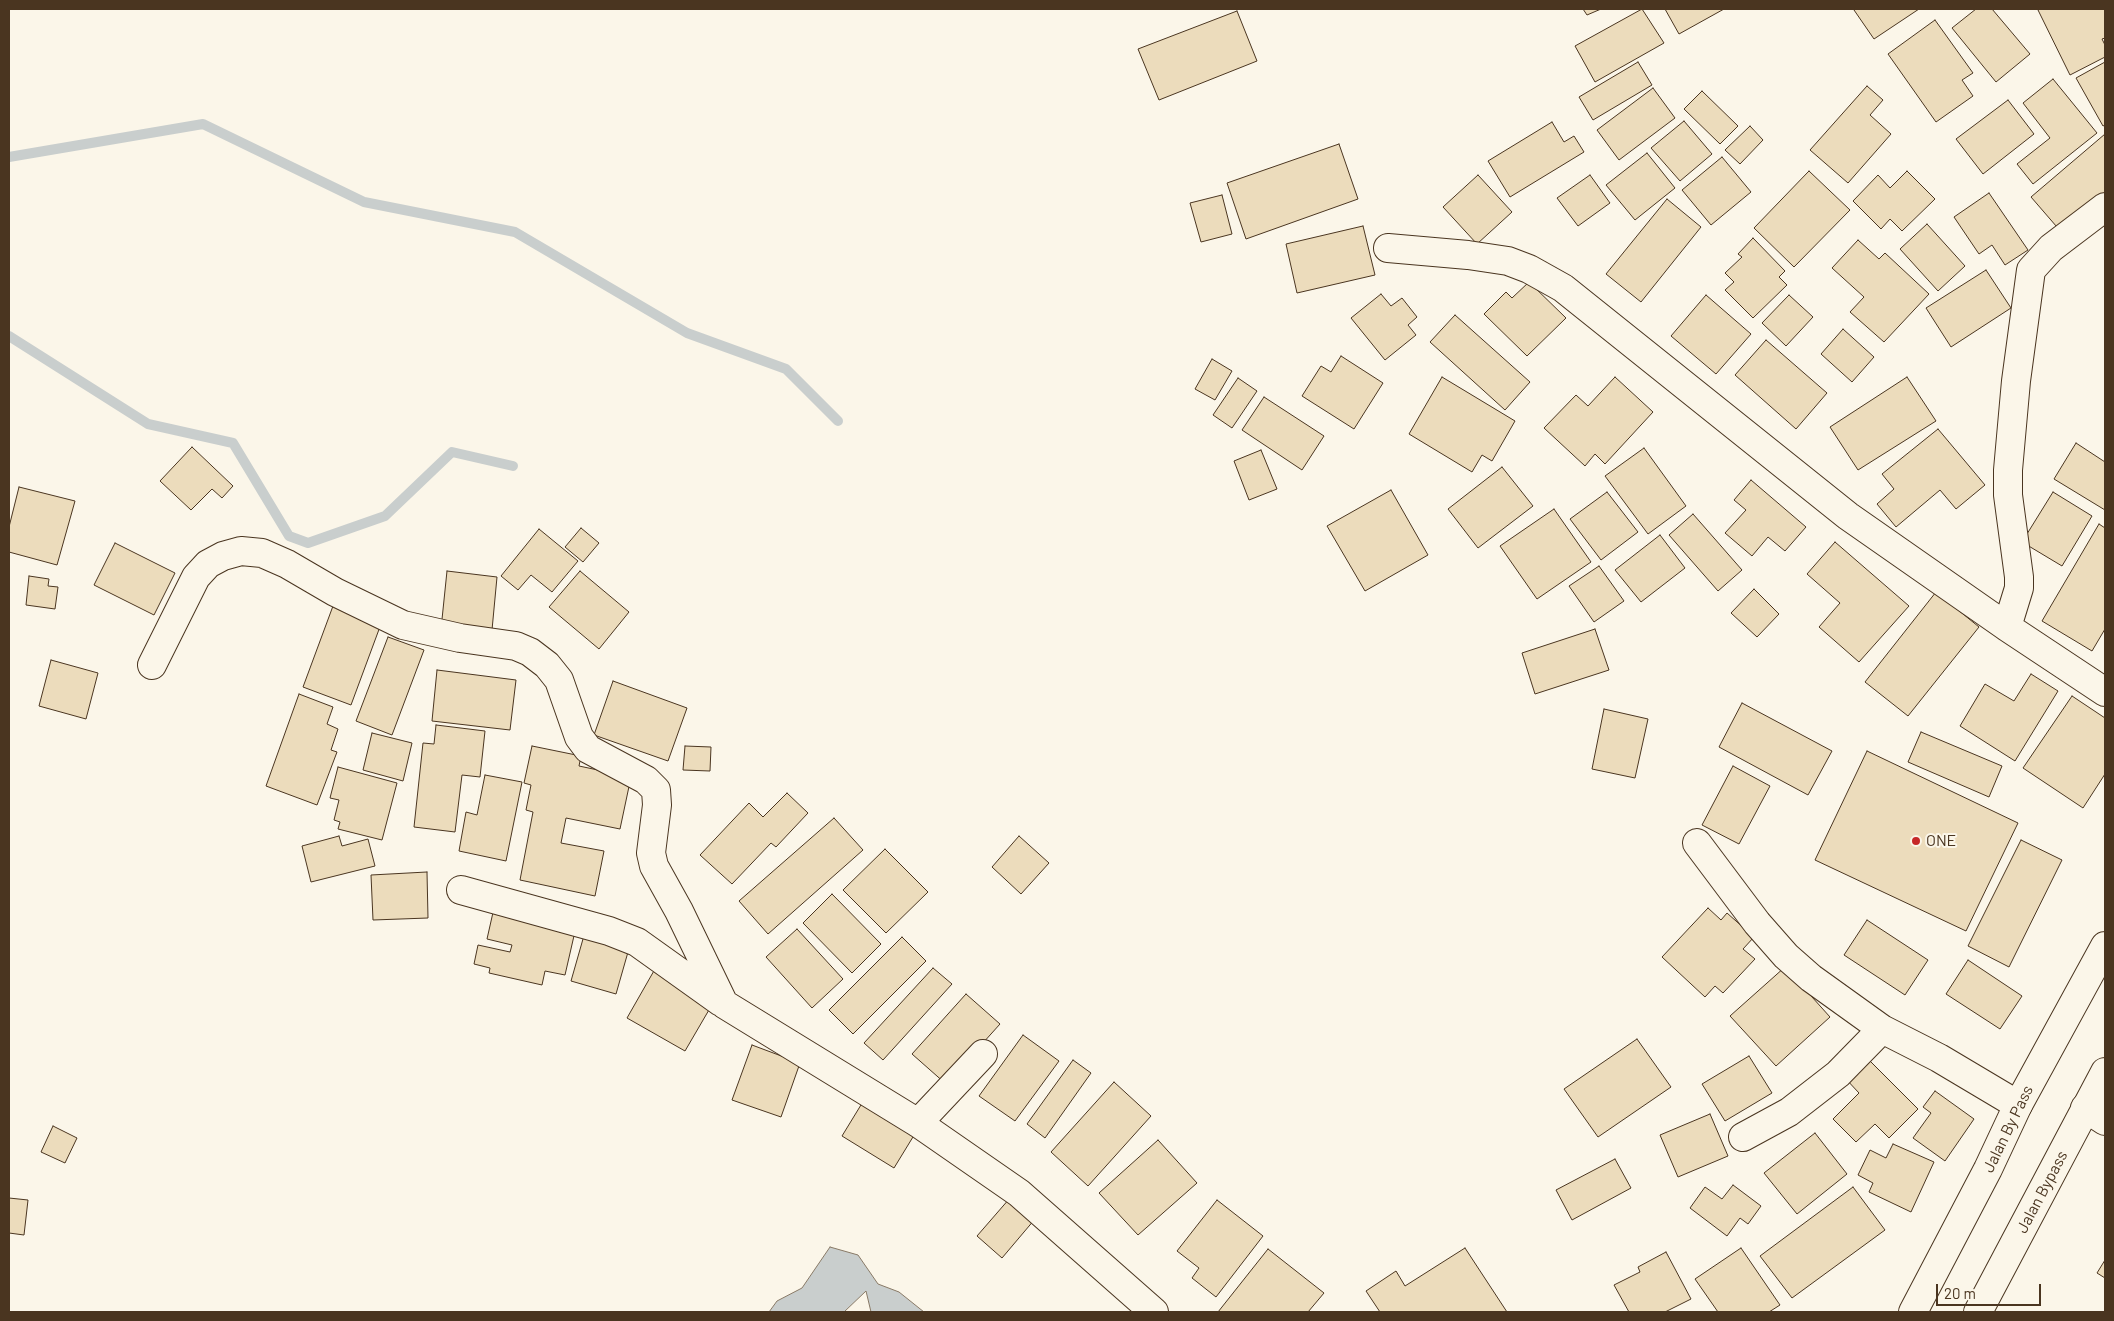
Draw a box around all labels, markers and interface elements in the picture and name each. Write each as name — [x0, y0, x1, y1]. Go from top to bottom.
place label: ONE — [1926, 831, 1956, 851]
marker: ONE — [1910, 835, 1922, 847]
street label: Jalan By Pass — [1979, 1082, 2037, 1176]
street label: Jalan Bypass — [2012, 1148, 2072, 1236]
scale bar — [1939, 1274, 2044, 1306]
text: 20 m — [1944, 1284, 1976, 1302]

